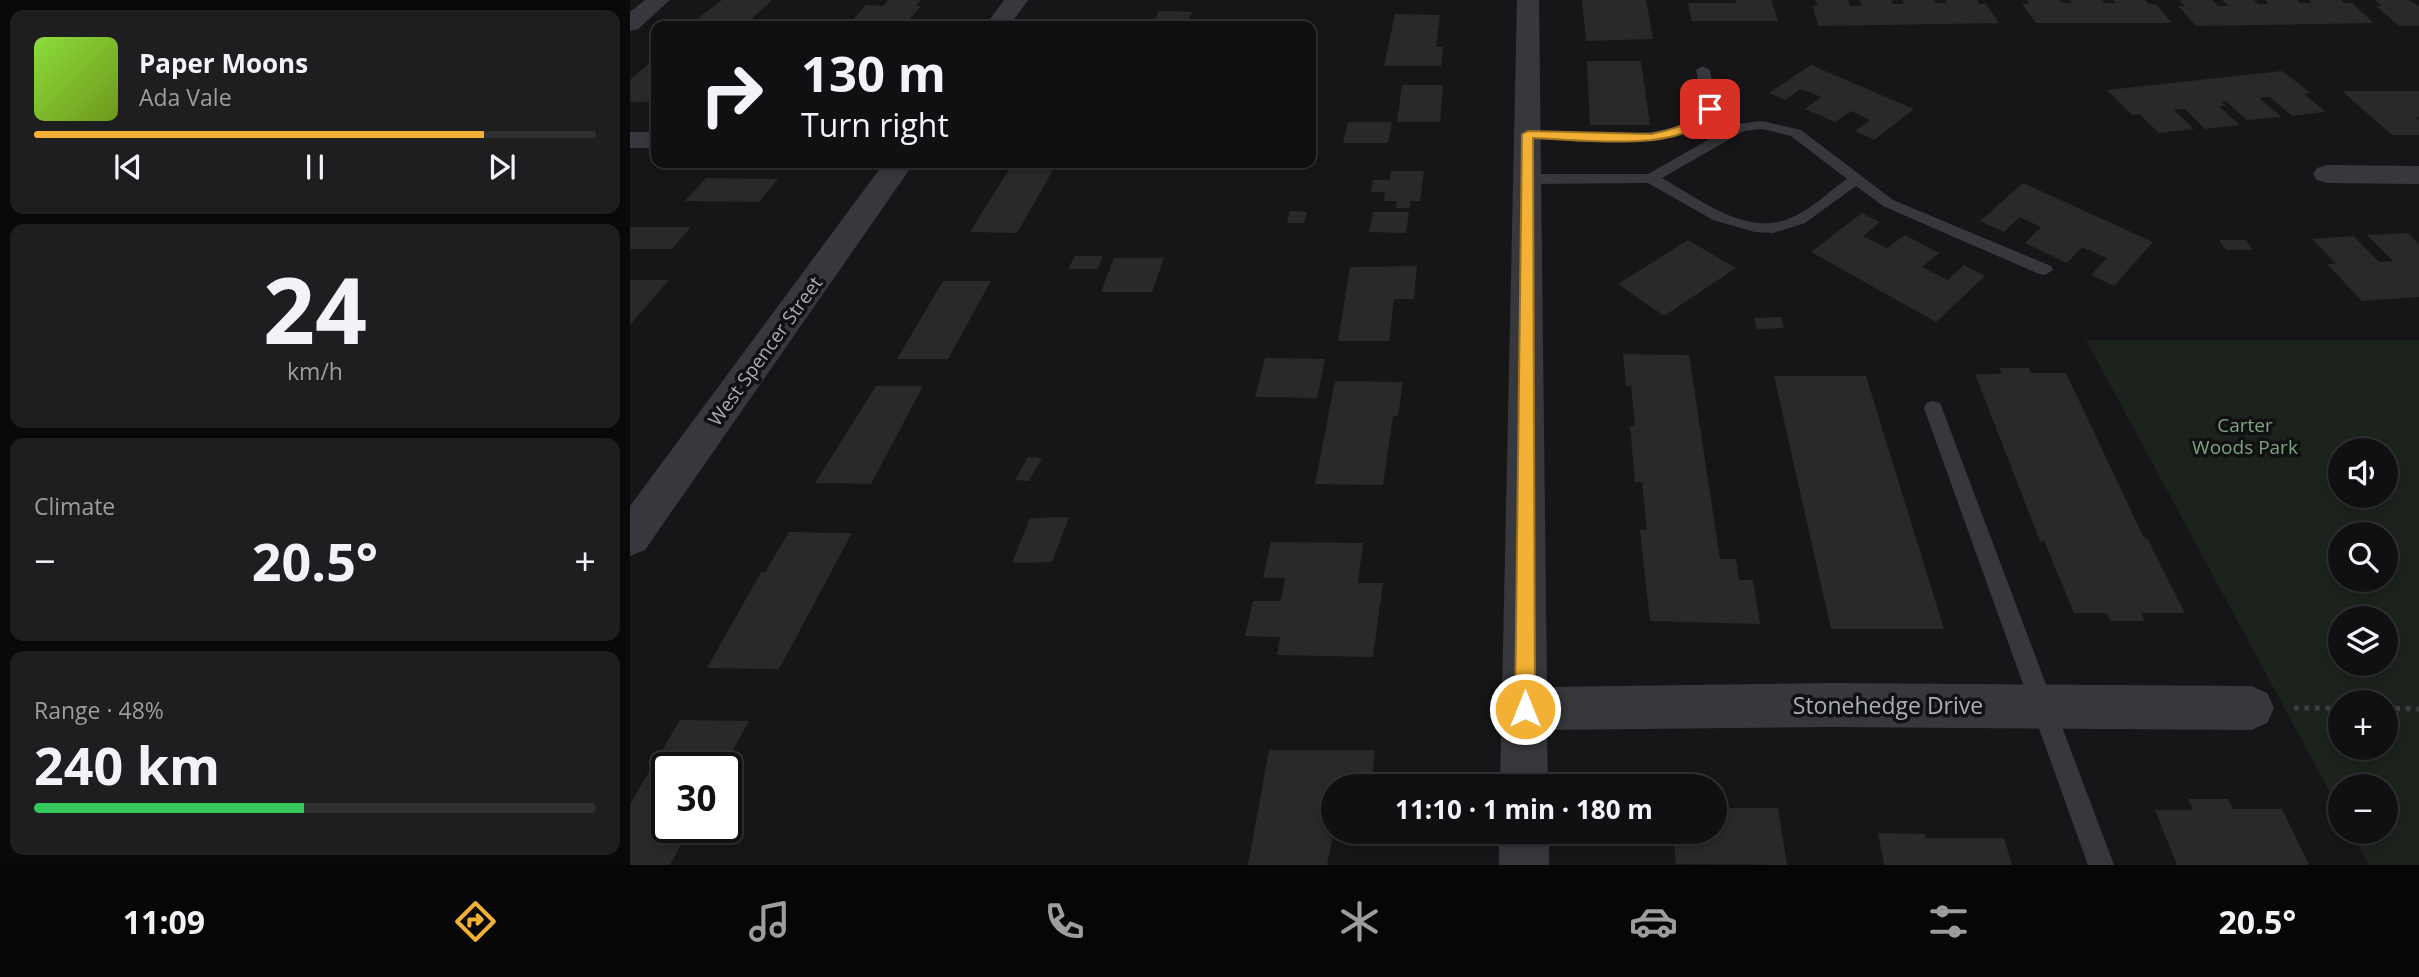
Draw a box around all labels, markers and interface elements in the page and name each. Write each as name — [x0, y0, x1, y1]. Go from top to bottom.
text: 130 m — [801, 40, 946, 106]
text: Paper Moons — [139, 45, 308, 81]
icon: right — [686, 49, 777, 140]
pin — [1680, 79, 1740, 139]
text: Ada Vale — [139, 81, 232, 113]
icon: arrive — [1691, 90, 1729, 128]
text: Turn right — [801, 103, 949, 146]
icon: previous — [109, 148, 147, 186]
icon: pause — [296, 148, 334, 186]
icon: next — [483, 148, 521, 186]
text: 24 — [263, 247, 367, 371]
street label: West Spencer Street — [702, 271, 828, 431]
text: km/h — [287, 355, 343, 387]
park label: Carter Woods Park — [2192, 412, 2298, 460]
map controls — [2328, 438, 2398, 844]
button: sound — [2328, 438, 2398, 508]
text: Climate — [34, 490, 115, 522]
button: search — [2328, 522, 2398, 592]
text: 20.5° — [252, 525, 378, 596]
text: − — [34, 534, 56, 586]
text: + — [574, 534, 596, 586]
button: layers — [2328, 606, 2398, 676]
position arrow — [1488, 672, 1562, 746]
street label: Stonehedge Drive — [1793, 689, 1983, 721]
button: + — [2328, 690, 2398, 760]
text: Range · 48% — [34, 694, 164, 726]
text: 240 km — [34, 729, 220, 800]
speed limit sign: 30 — [651, 752, 742, 843]
button: − — [2328, 774, 2398, 844]
text: 11:10 · 1 min · 180 m — [1395, 791, 1653, 827]
icon: directions — [451, 897, 500, 946]
icon: music — [745, 897, 794, 946]
icon: phone — [1040, 897, 1089, 946]
icon: climate — [1335, 897, 1384, 946]
icon: car — [1629, 897, 1678, 946]
icon: filters — [1924, 897, 1973, 946]
text: 11:09 — [123, 900, 205, 943]
text: 20.5° — [2218, 900, 2296, 943]

